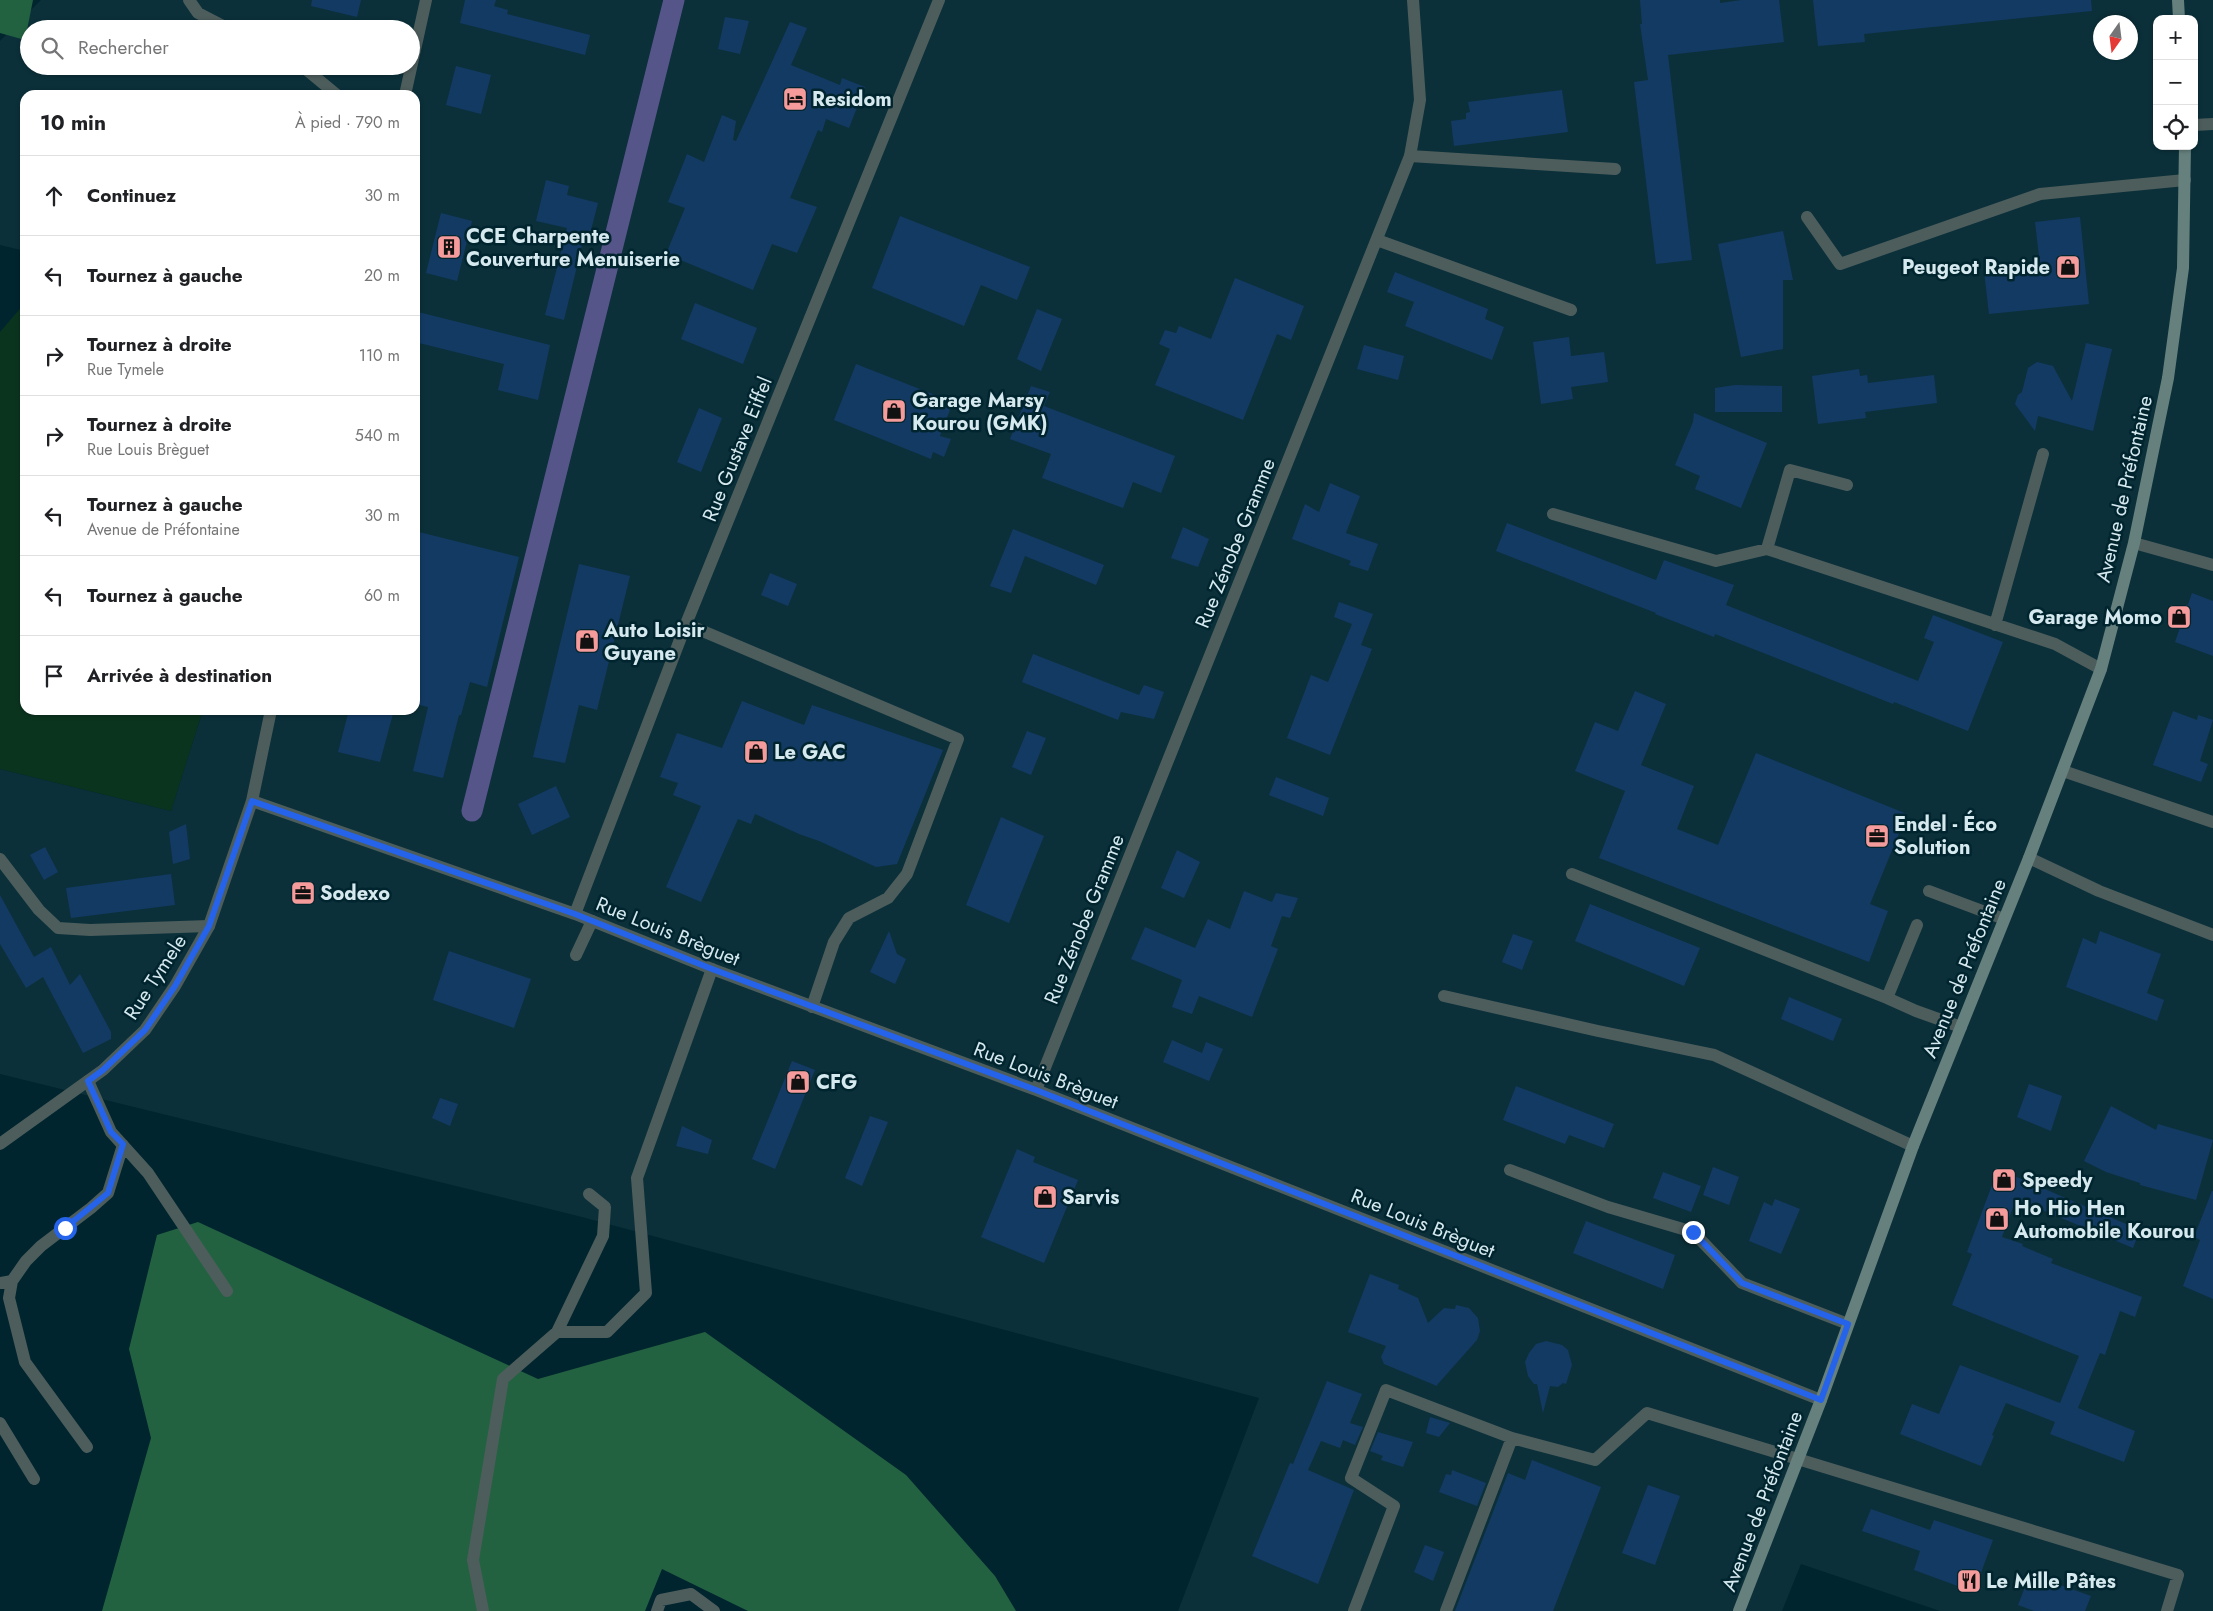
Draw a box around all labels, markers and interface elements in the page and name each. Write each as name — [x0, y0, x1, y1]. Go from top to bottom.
north arrow — [2093, 15, 2138, 60]
map controls — [2153, 15, 2198, 150]
button: + — [2153, 15, 2198, 60]
search box — [20, 20, 420, 75]
icon: search — [38, 34, 66, 62]
text: Rechercher — [78, 34, 169, 61]
button: − — [2153, 60, 2198, 105]
place label: Residom — [812, 85, 892, 114]
hotel icon: Residom — [782, 86, 808, 112]
button: locate — [2153, 105, 2198, 150]
text: 10 min — [40, 108, 106, 138]
text: À pied · 790 m — [295, 111, 400, 134]
icon: ahead — [40, 182, 68, 210]
text: Continuez — [87, 182, 176, 209]
text: 30 m — [364, 184, 400, 207]
place label: CCE Charpente Couverture Menuiserie — [466, 222, 680, 274]
building icon: CCE Charpente Couverture Menuiserie — [436, 234, 462, 260]
place label: Peugeot Rapide — [1902, 253, 2050, 282]
shop icon: Peugeot Rapide — [2055, 254, 2081, 280]
icon: left — [40, 262, 68, 290]
text: Tournez à gauche — [87, 262, 243, 289]
text: 20 m — [364, 264, 400, 287]
text: Tournez à droite — [87, 331, 232, 358]
icon: right — [40, 342, 68, 370]
text: 110 m — [359, 344, 400, 367]
text: Rue Tymele — [87, 358, 164, 381]
street label: Rue Gustave Eiffel — [695, 372, 780, 526]
place label: Garage Marsy Kourou (GMK) — [912, 386, 1048, 438]
street label: Avenue de Préfontaine — [2089, 393, 2160, 585]
shop icon: Garage Marsy Kourou (GMK) — [881, 398, 907, 424]
text: Tournez à droite — [87, 411, 232, 438]
icon: right — [40, 422, 68, 450]
text: 540 m — [355, 424, 400, 447]
text: Rue Louis Brèguet — [87, 438, 209, 461]
street label: Rue Zénobe Gramme — [1188, 454, 1283, 633]
text: Tournez à gauche — [87, 491, 243, 518]
icon: left — [40, 502, 68, 530]
text: 30 m — [364, 504, 400, 527]
text: Avenue de Préfontaine — [87, 518, 240, 541]
icon: left — [40, 582, 68, 610]
text: Tournez à gauche — [87, 582, 243, 609]
text: 60 m — [364, 584, 400, 607]
place label: Garage Momo — [2028, 603, 2162, 632]
shop icon: Garage Momo — [2166, 604, 2192, 630]
place label: Auto Loisir Guyane — [603, 616, 705, 668]
shop icon: Auto Loisir Guyane — [574, 628, 600, 654]
icon: arrive — [40, 662, 68, 690]
text: Arrivée à destination — [87, 662, 272, 689]
place label: Le GAC — [774, 738, 846, 767]
shop icon: Le GAC — [743, 739, 769, 765]
place label: Endel - Éco Solution — [1894, 809, 1997, 862]
office icon: Endel - Éco Solution — [1864, 823, 1890, 849]
street label: Rue Zénobe Gramme — [1037, 830, 1132, 1009]
street label: Avenue de Préfontaine — [1915, 874, 2014, 1062]
place label: Sodexo — [320, 879, 390, 908]
office icon: Sodexo — [290, 880, 316, 906]
street label: Rue Louis Brèguet — [592, 889, 744, 974]
street label: Rue Tymele — [117, 929, 194, 1026]
street label: Rue Louis Brèguet — [969, 1035, 1122, 1116]
place label: CFG — [816, 1068, 857, 1097]
shop icon: CFG — [785, 1069, 811, 1095]
place label: Speedy — [2022, 1166, 2093, 1195]
shop icon: Speedy — [1991, 1167, 2017, 1193]
street label: Rue Louis Brèguet — [1347, 1181, 1499, 1266]
place label: Sarvis — [1062, 1183, 1119, 1212]
shop icon: Sarvis — [1032, 1184, 1058, 1210]
place label: Ho Hio Hen Automobile Kourou — [2013, 1194, 2195, 1246]
shop icon: Ho Hio Hen Automobile Kourou — [1984, 1206, 2010, 1232]
route start — [54, 1217, 77, 1240]
route end — [1682, 1221, 1705, 1244]
street label: Avenue de Préfontaine — [1715, 1407, 1810, 1596]
place label: Le Mille Pâtes — [1986, 1567, 2116, 1596]
restaurant icon: Le Mille Pâtes — [1956, 1568, 1982, 1594]

